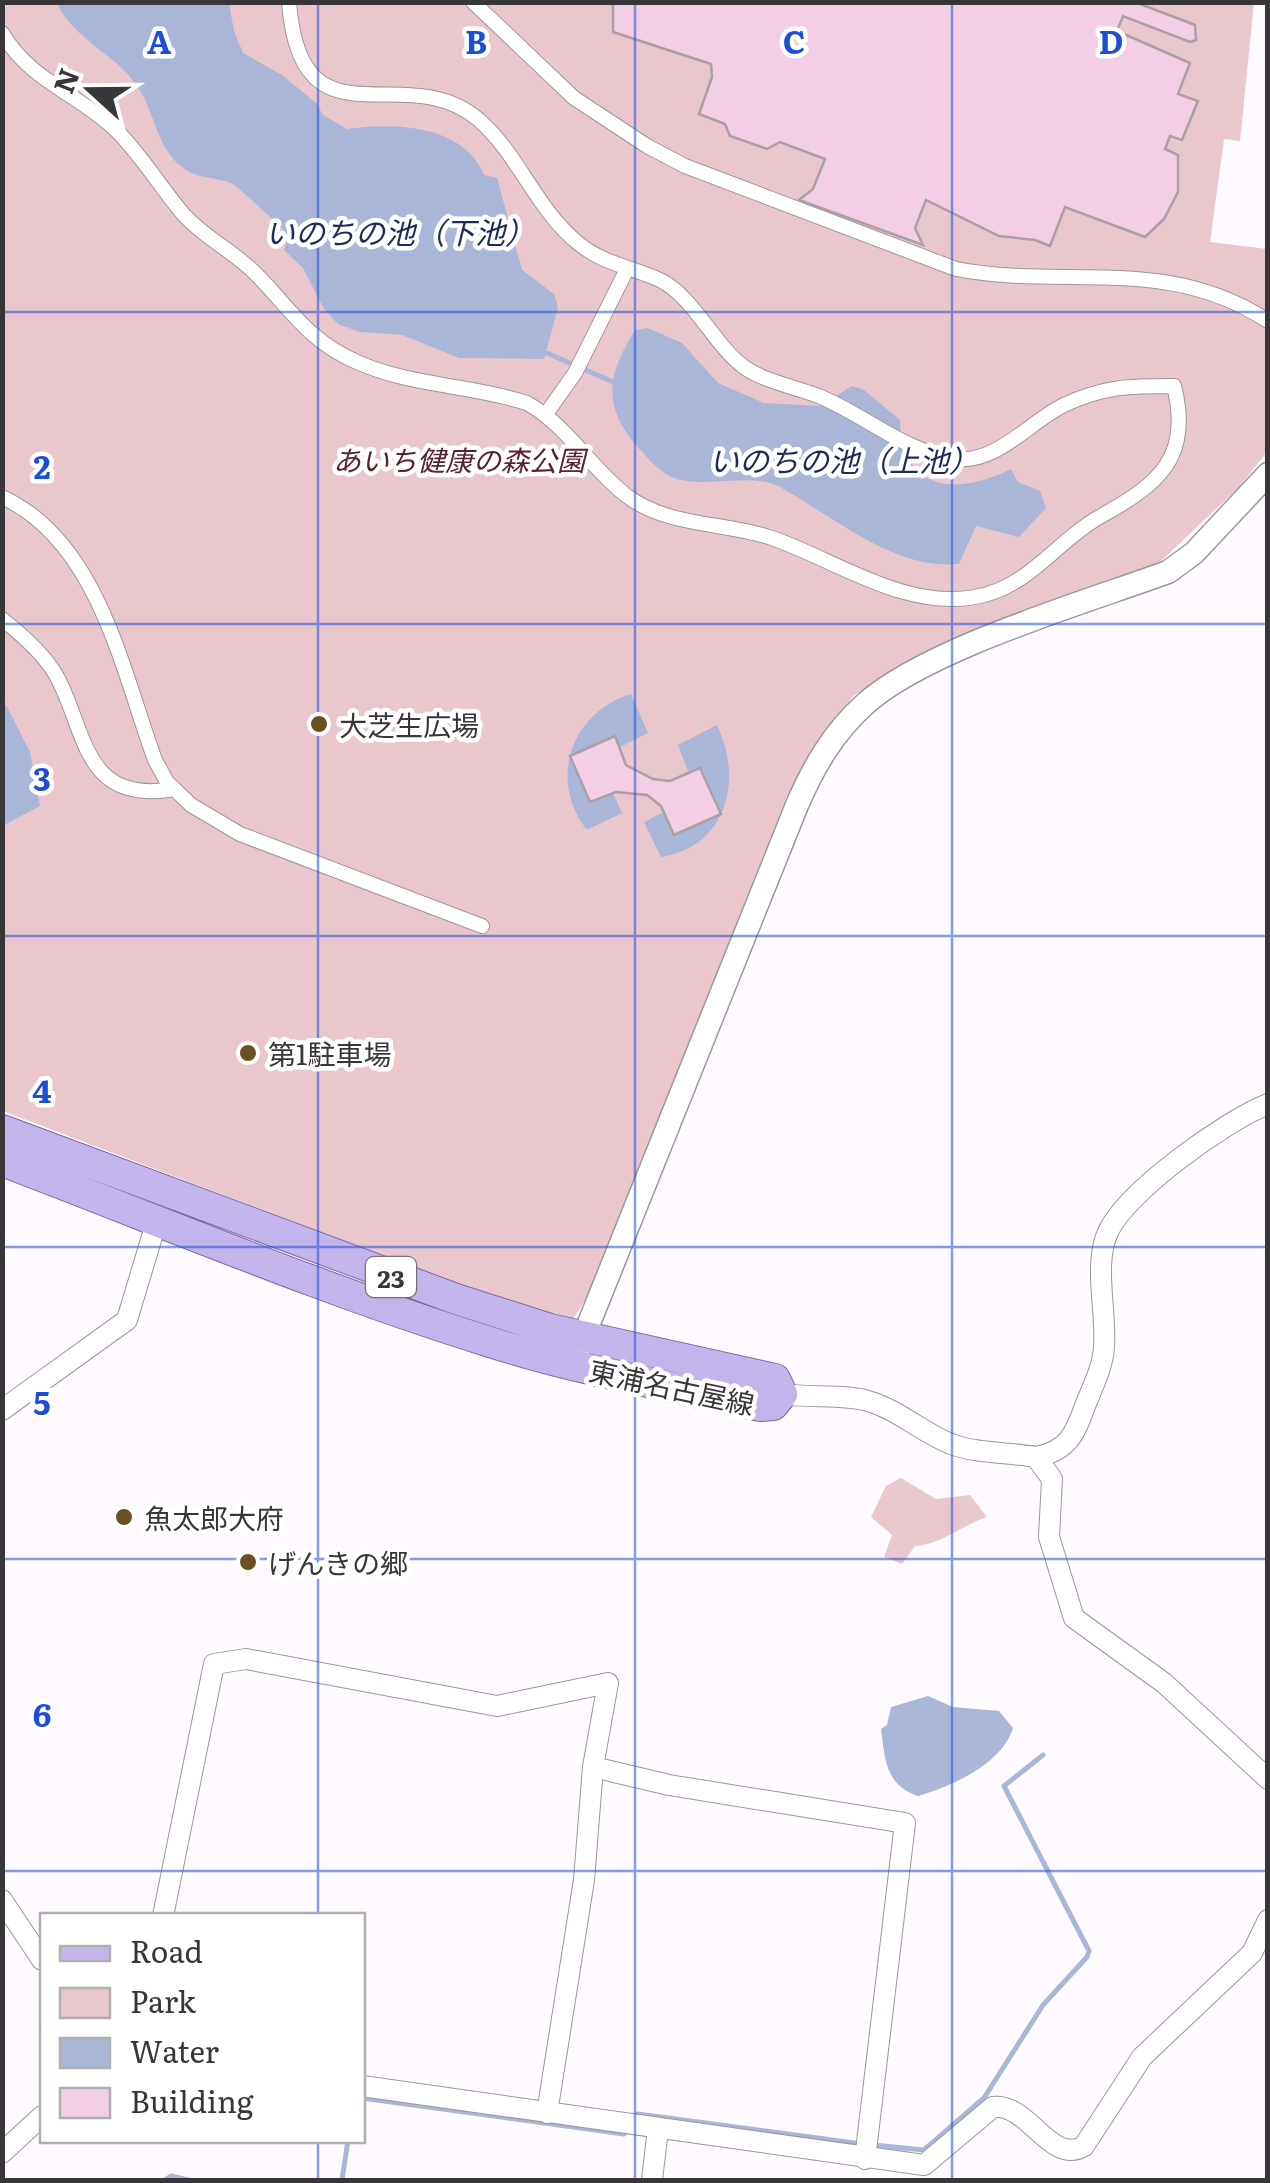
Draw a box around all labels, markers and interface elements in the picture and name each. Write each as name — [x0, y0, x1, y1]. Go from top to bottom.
text: A — [147, 16, 171, 64]
text: B — [465, 16, 487, 64]
text: C — [783, 16, 805, 64]
text: D — [1099, 16, 1123, 64]
north arrow — [40, 40, 140, 140]
text: N — [41, 62, 89, 99]
water label: いのちの池（下池） — [265, 209, 535, 253]
water label: いのちの池（上池） — [709, 437, 979, 481]
park label: あいち健康の森公園 — [333, 438, 589, 480]
text: 2 — [33, 441, 51, 489]
place label: 大芝生広場 — [339, 703, 479, 745]
marker: 大芝生広場 — [308, 713, 330, 735]
text: 3 — [33, 753, 51, 801]
place label: 第1駐車場 — [268, 1032, 391, 1074]
marker: 第1駐車場 — [237, 1042, 259, 1064]
text: 4 — [32, 1065, 52, 1113]
road number: 23 — [366, 1257, 416, 1297]
street label: 東浦名古屋線 — [585, 1348, 759, 1424]
text: 5 — [33, 1377, 51, 1425]
place label: 魚太郎大府 — [144, 1496, 284, 1538]
marker: 魚太郎大府 — [113, 1506, 135, 1528]
place label: げんきの郷 — [268, 1541, 408, 1583]
marker: げんきの郷 — [237, 1551, 259, 1573]
text: 6 — [33, 1689, 51, 1737]
legend — [40, 1913, 365, 2143]
text: Road — [130, 1928, 203, 1972]
text: Park — [130, 1978, 197, 2022]
text: Water — [130, 2028, 219, 2072]
text: Building — [130, 2078, 254, 2122]

